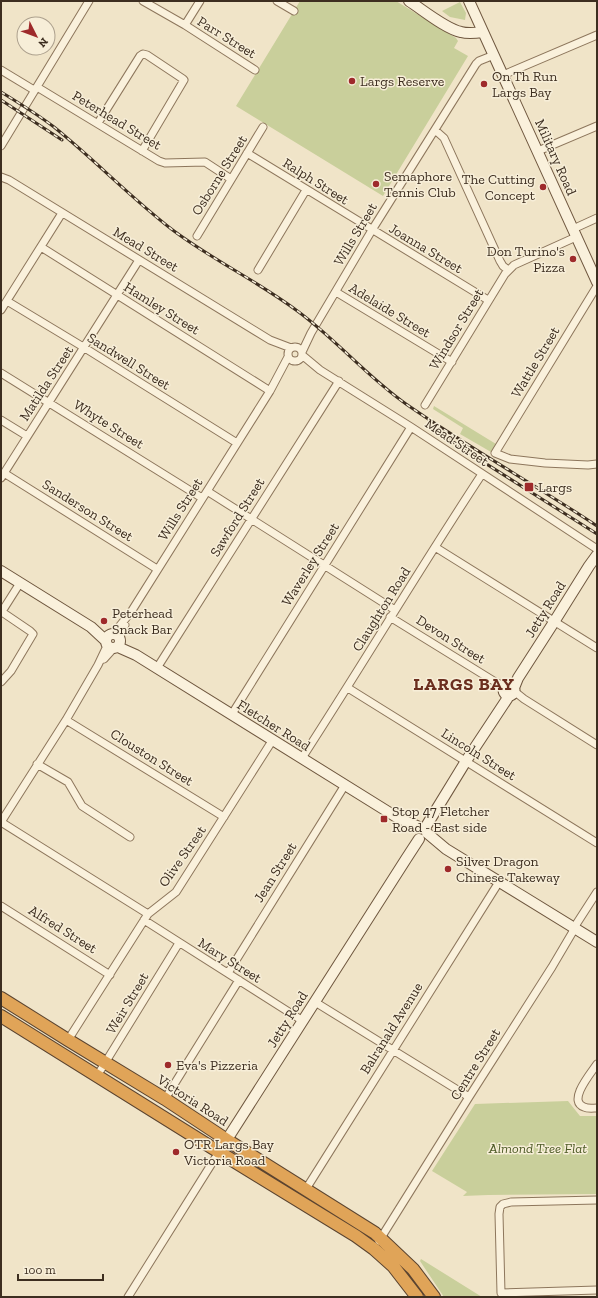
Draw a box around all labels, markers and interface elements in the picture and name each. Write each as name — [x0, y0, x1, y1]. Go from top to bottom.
street label: Parr Street — [194, 13, 260, 63]
north arrow — [16, 16, 56, 56]
text: N — [35, 35, 51, 50]
place label: On Th Run Largs Bay — [492, 68, 557, 101]
place label: Largs Reserve — [360, 73, 445, 90]
marker: Largs Reserve — [347, 76, 357, 86]
marker: On Th Run Largs Bay — [479, 79, 489, 89]
street label: Peterhead Street — [69, 87, 165, 154]
street label: Military Road — [531, 116, 580, 198]
street label: Osborne Street — [188, 131, 251, 219]
street label: Ralph Street — [280, 154, 353, 209]
place label: Semaphore Tennis Club — [384, 168, 456, 201]
place label: The Cutting Concept — [462, 171, 536, 204]
marker: Semaphore Tennis Club — [371, 179, 381, 189]
marker: The Cutting Concept — [538, 182, 548, 192]
street label: Wills Street — [330, 199, 381, 269]
street label: Joanna Street — [386, 220, 466, 277]
street label: Mead Street — [110, 223, 182, 276]
place label: Don Turino's Pizza — [487, 243, 565, 276]
marker: Don Turino's Pizza — [568, 254, 578, 264]
street label: Hamley Street — [121, 278, 203, 339]
street label: Adelaide Street — [346, 279, 434, 342]
street label: Windsor Street — [426, 285, 488, 373]
street label: Wattle Street — [508, 323, 564, 401]
street label: Sandwell Street — [84, 329, 174, 394]
street label: Matilda Street — [16, 342, 77, 424]
street label: Whyte Street — [70, 396, 148, 453]
street label: Mead Street — [422, 415, 492, 470]
street label: Wills Street — [155, 474, 207, 544]
street label: Sawford Street — [206, 474, 269, 560]
street label: Sanderson Street — [39, 476, 137, 546]
place label: Largs — [538, 479, 572, 496]
marker: Largs — [523, 481, 535, 493]
street label: Waverley Street — [278, 519, 343, 609]
street label: Claughton Road — [349, 564, 414, 655]
street label: Jetty Road — [521, 578, 570, 641]
place label: Peterhead Snack Bar — [112, 605, 173, 638]
street label: Devon Street — [413, 611, 489, 668]
marker: Peterhead Snack Bar — [99, 616, 109, 626]
district label: LARGS BAY — [413, 673, 515, 695]
street label: Fletcher Road — [234, 696, 314, 755]
street label: Clouston Street — [107, 725, 197, 790]
street label: Lincoln Street — [438, 725, 520, 785]
place label: Stop 47 Fletcher Road - East side — [392, 803, 490, 836]
marker: Stop 47 Fletcher Road - East side — [379, 814, 389, 824]
street label: Olive Street — [155, 822, 210, 890]
street label: Jean Street — [250, 838, 301, 905]
place label: Silver Dragon Chinese Takeway — [456, 853, 561, 886]
marker: Silver Dragon Chinese Takeway — [443, 864, 453, 874]
street label: Alfred Street — [25, 902, 101, 958]
street label: Mary Street — [195, 934, 265, 987]
street label: Weir Street — [102, 969, 153, 1037]
street label: Balranald Avenue — [356, 979, 427, 1077]
street label: Jetty Road — [263, 988, 312, 1051]
street label: Centre Street — [447, 1025, 505, 1103]
place label: Eva's Pizzeria — [176, 1057, 258, 1074]
marker: Eva's Pizzeria — [163, 1060, 173, 1070]
street label: Victoria Road — [153, 1071, 232, 1130]
place label: OTR Largs Bay Victoria Road — [183, 1136, 275, 1169]
park label: Almond Tree Flat — [488, 1140, 587, 1157]
marker: OTR Largs Bay Victoria Road — [171, 1147, 181, 1157]
scale bar — [18, 1256, 103, 1282]
text: 100 m — [24, 1263, 56, 1277]

